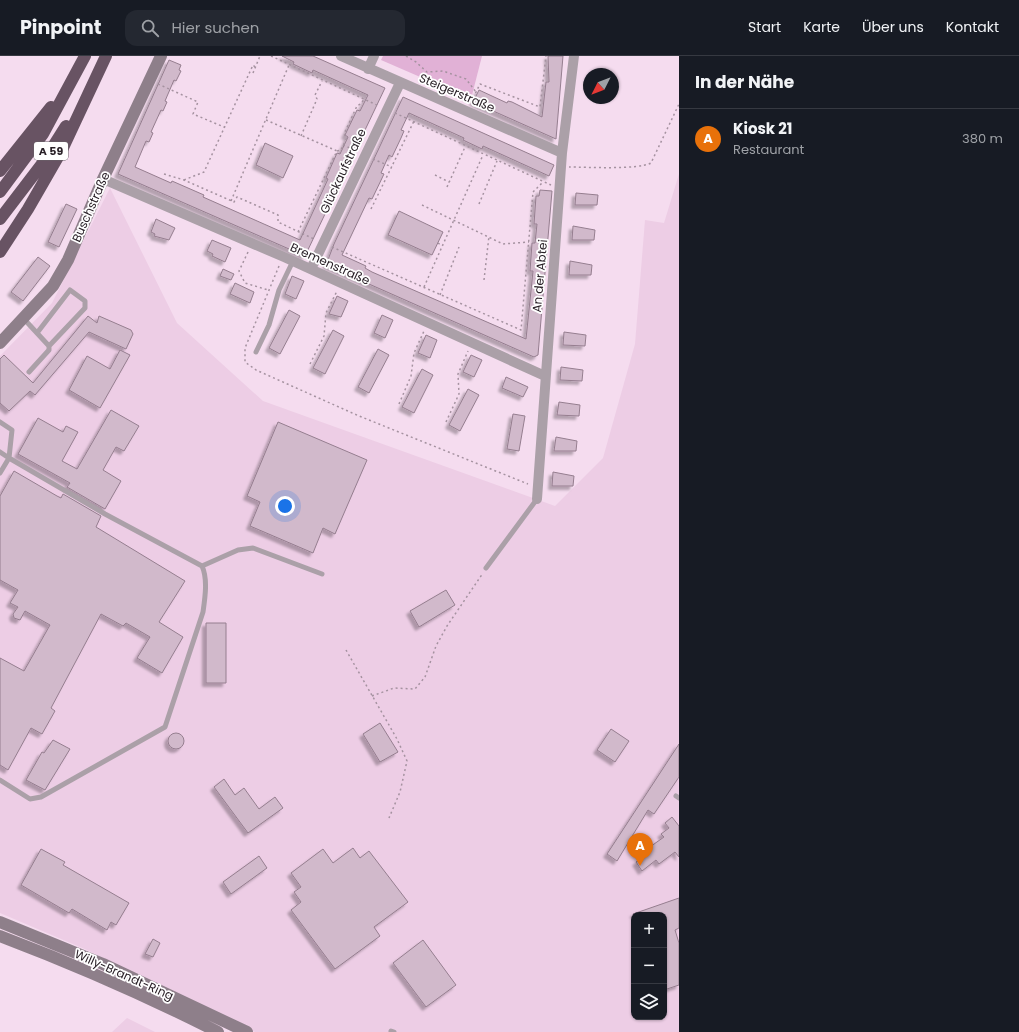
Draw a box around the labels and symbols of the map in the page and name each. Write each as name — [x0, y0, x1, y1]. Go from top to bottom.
north arrow — [583, 68, 619, 104]
street label: Steigerstraße — [417, 69, 498, 116]
street label: Glückaufstraße — [315, 125, 370, 216]
road number: A 59 — [34, 142, 68, 160]
street label: Buschstraße — [68, 169, 114, 245]
street label: Bremenstraße — [288, 238, 373, 289]
street label: An der Abtei — [528, 239, 551, 313]
your location — [275, 496, 295, 516]
pin: A — [627, 833, 653, 866]
street label: Willy-Brandt-Ring — [72, 945, 176, 1004]

